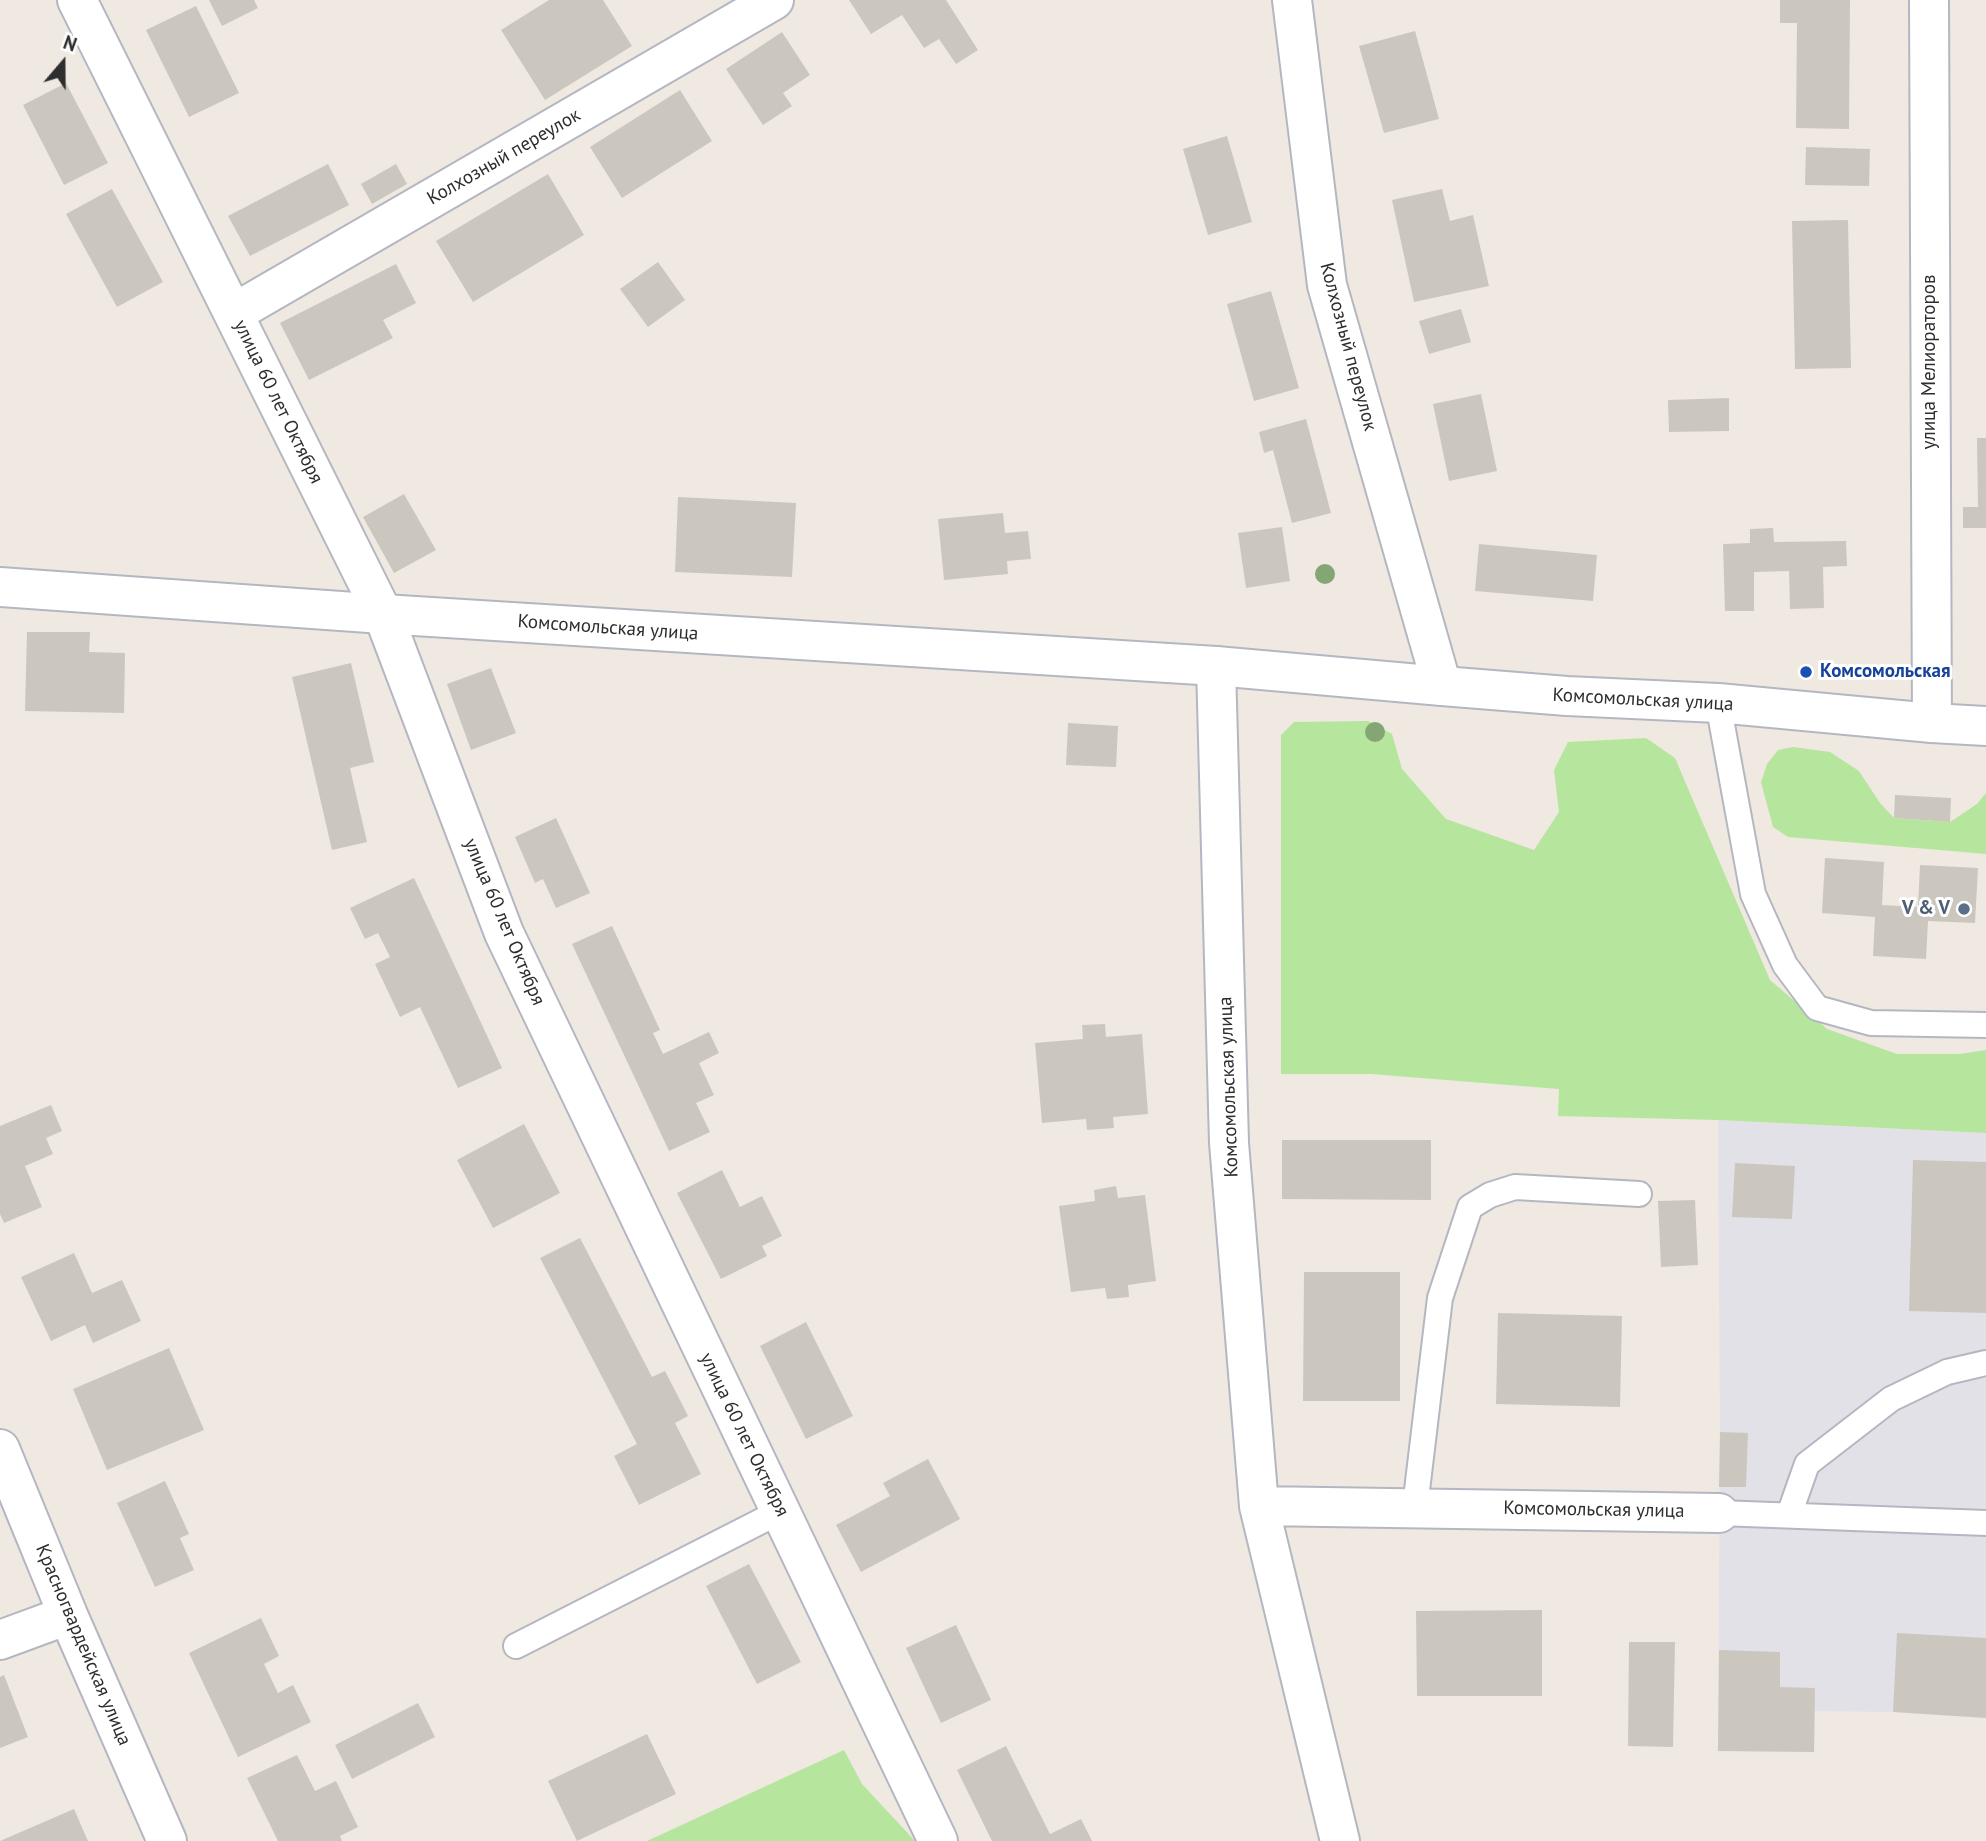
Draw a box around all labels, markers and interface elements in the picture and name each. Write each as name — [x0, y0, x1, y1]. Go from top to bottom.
north arrow — [28, 28, 98, 98]
text: N — [60, 30, 80, 57]
street label: Колхозный переулок — [423, 104, 585, 210]
street label: Колхозный переулок — [1315, 260, 1381, 434]
street label: улица Мелиораторов — [1919, 275, 1941, 449]
street label: улица 60 лет Октября — [228, 316, 328, 488]
street label: Комсомольская улица — [517, 610, 699, 646]
place label: Комсомольская — [1820, 661, 1950, 683]
marker: Комсомольская — [1798, 664, 1814, 680]
street label: Комсомольская улица — [1552, 684, 1734, 716]
street label: улица 60 лет Октября — [458, 835, 550, 1009]
place label: V & V — [1902, 898, 1950, 920]
marker: V & V — [1956, 901, 1972, 917]
street label: Комсомольская улица — [1214, 996, 1244, 1178]
street label: улица 60 лет Октября — [694, 1349, 794, 1521]
street label: Комсомольская улица — [1503, 1497, 1685, 1523]
street label: Красногвардейская улица — [30, 1541, 136, 1749]

